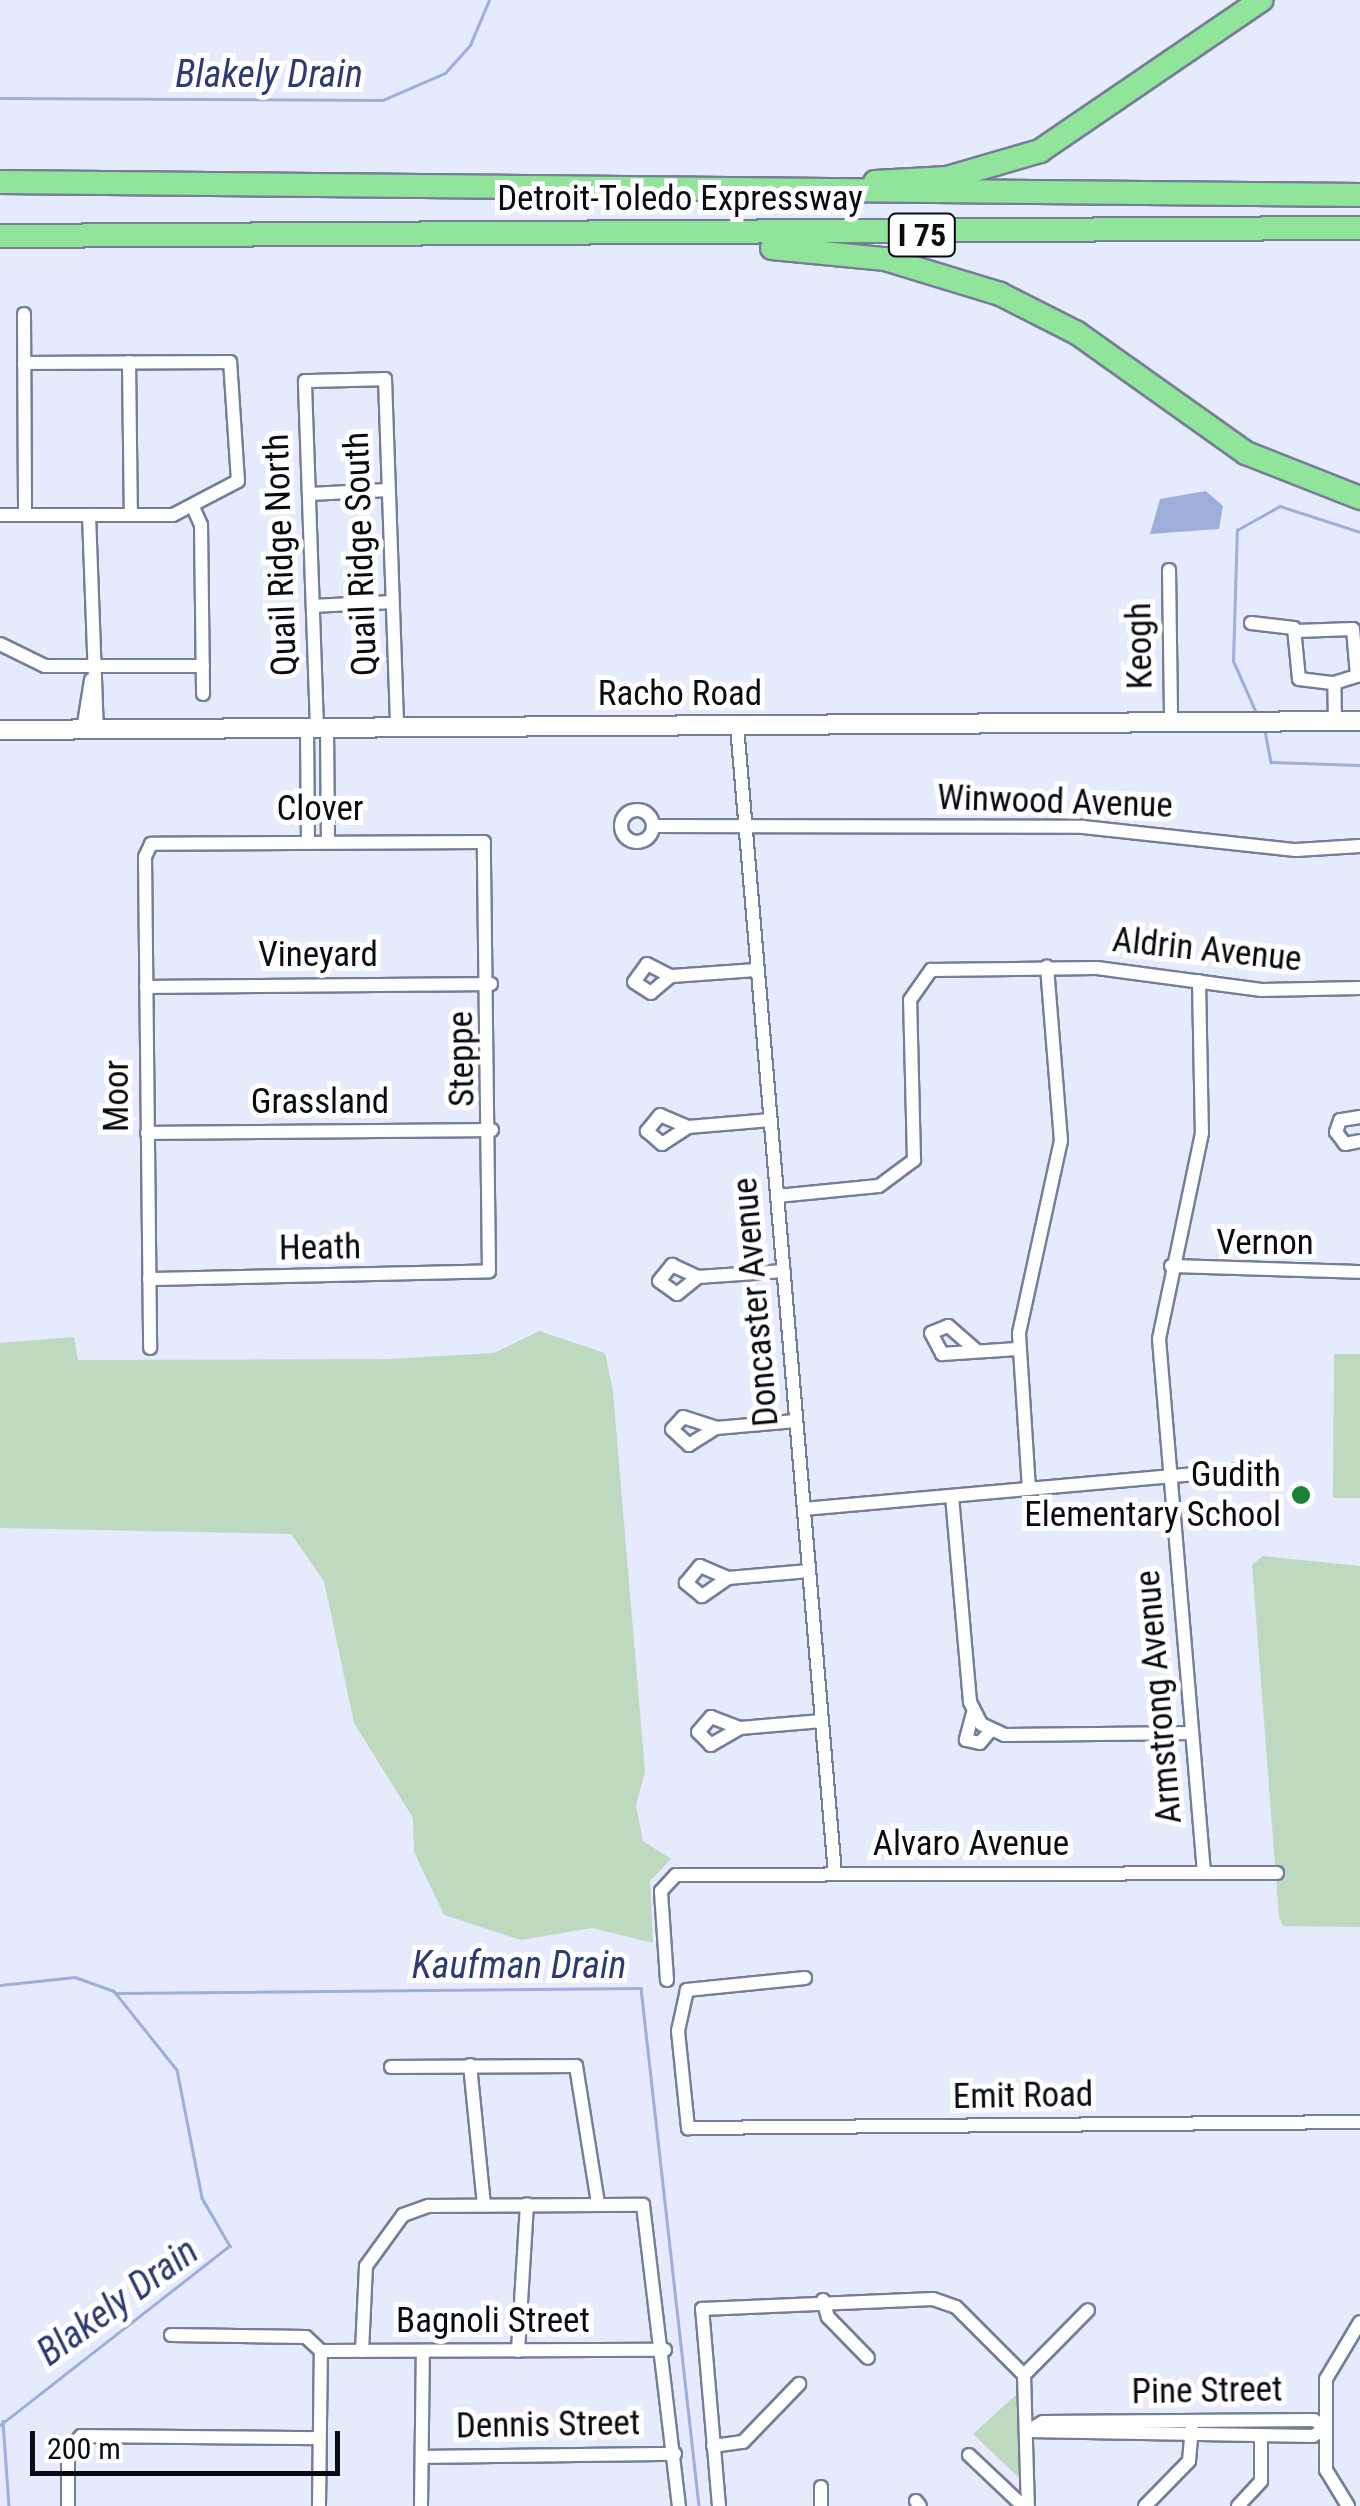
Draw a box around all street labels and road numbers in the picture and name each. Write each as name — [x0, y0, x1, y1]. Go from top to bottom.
street label: Detroit-Toledo Expressway — [497, 178, 863, 220]
road number: I 75 — [887, 208, 957, 262]
street label: Quail Ridge South — [336, 431, 386, 677]
street label: Quail Ridge North — [256, 433, 306, 677]
street label: Keogh — [1118, 602, 1162, 690]
street label: Racho Road — [598, 673, 762, 715]
street label: Winwood Avenue — [936, 777, 1174, 827]
street label: Clover — [276, 788, 364, 830]
street label: Aldrin Avenue — [1110, 919, 1304, 981]
street label: Vineyard — [258, 934, 378, 976]
street label: Steppe — [440, 1011, 484, 1107]
street label: Moor — [96, 1060, 138, 1132]
street label: Grassland — [251, 1081, 389, 1123]
street label: Doncaster Avenue — [724, 1176, 788, 1428]
street label: Vernon — [1216, 1222, 1314, 1264]
street label: Heath — [279, 1226, 361, 1270]
street label: Armstrong Avenue — [1127, 1568, 1191, 1826]
street label: Alvaro Avenue — [873, 1823, 1069, 1865]
street label: Emit Road — [952, 2074, 1094, 2118]
street label: Bagnoli Street — [396, 2300, 590, 2342]
street label: Pine Street — [1131, 2369, 1283, 2413]
street label: Dennis Street — [455, 2402, 641, 2448]

